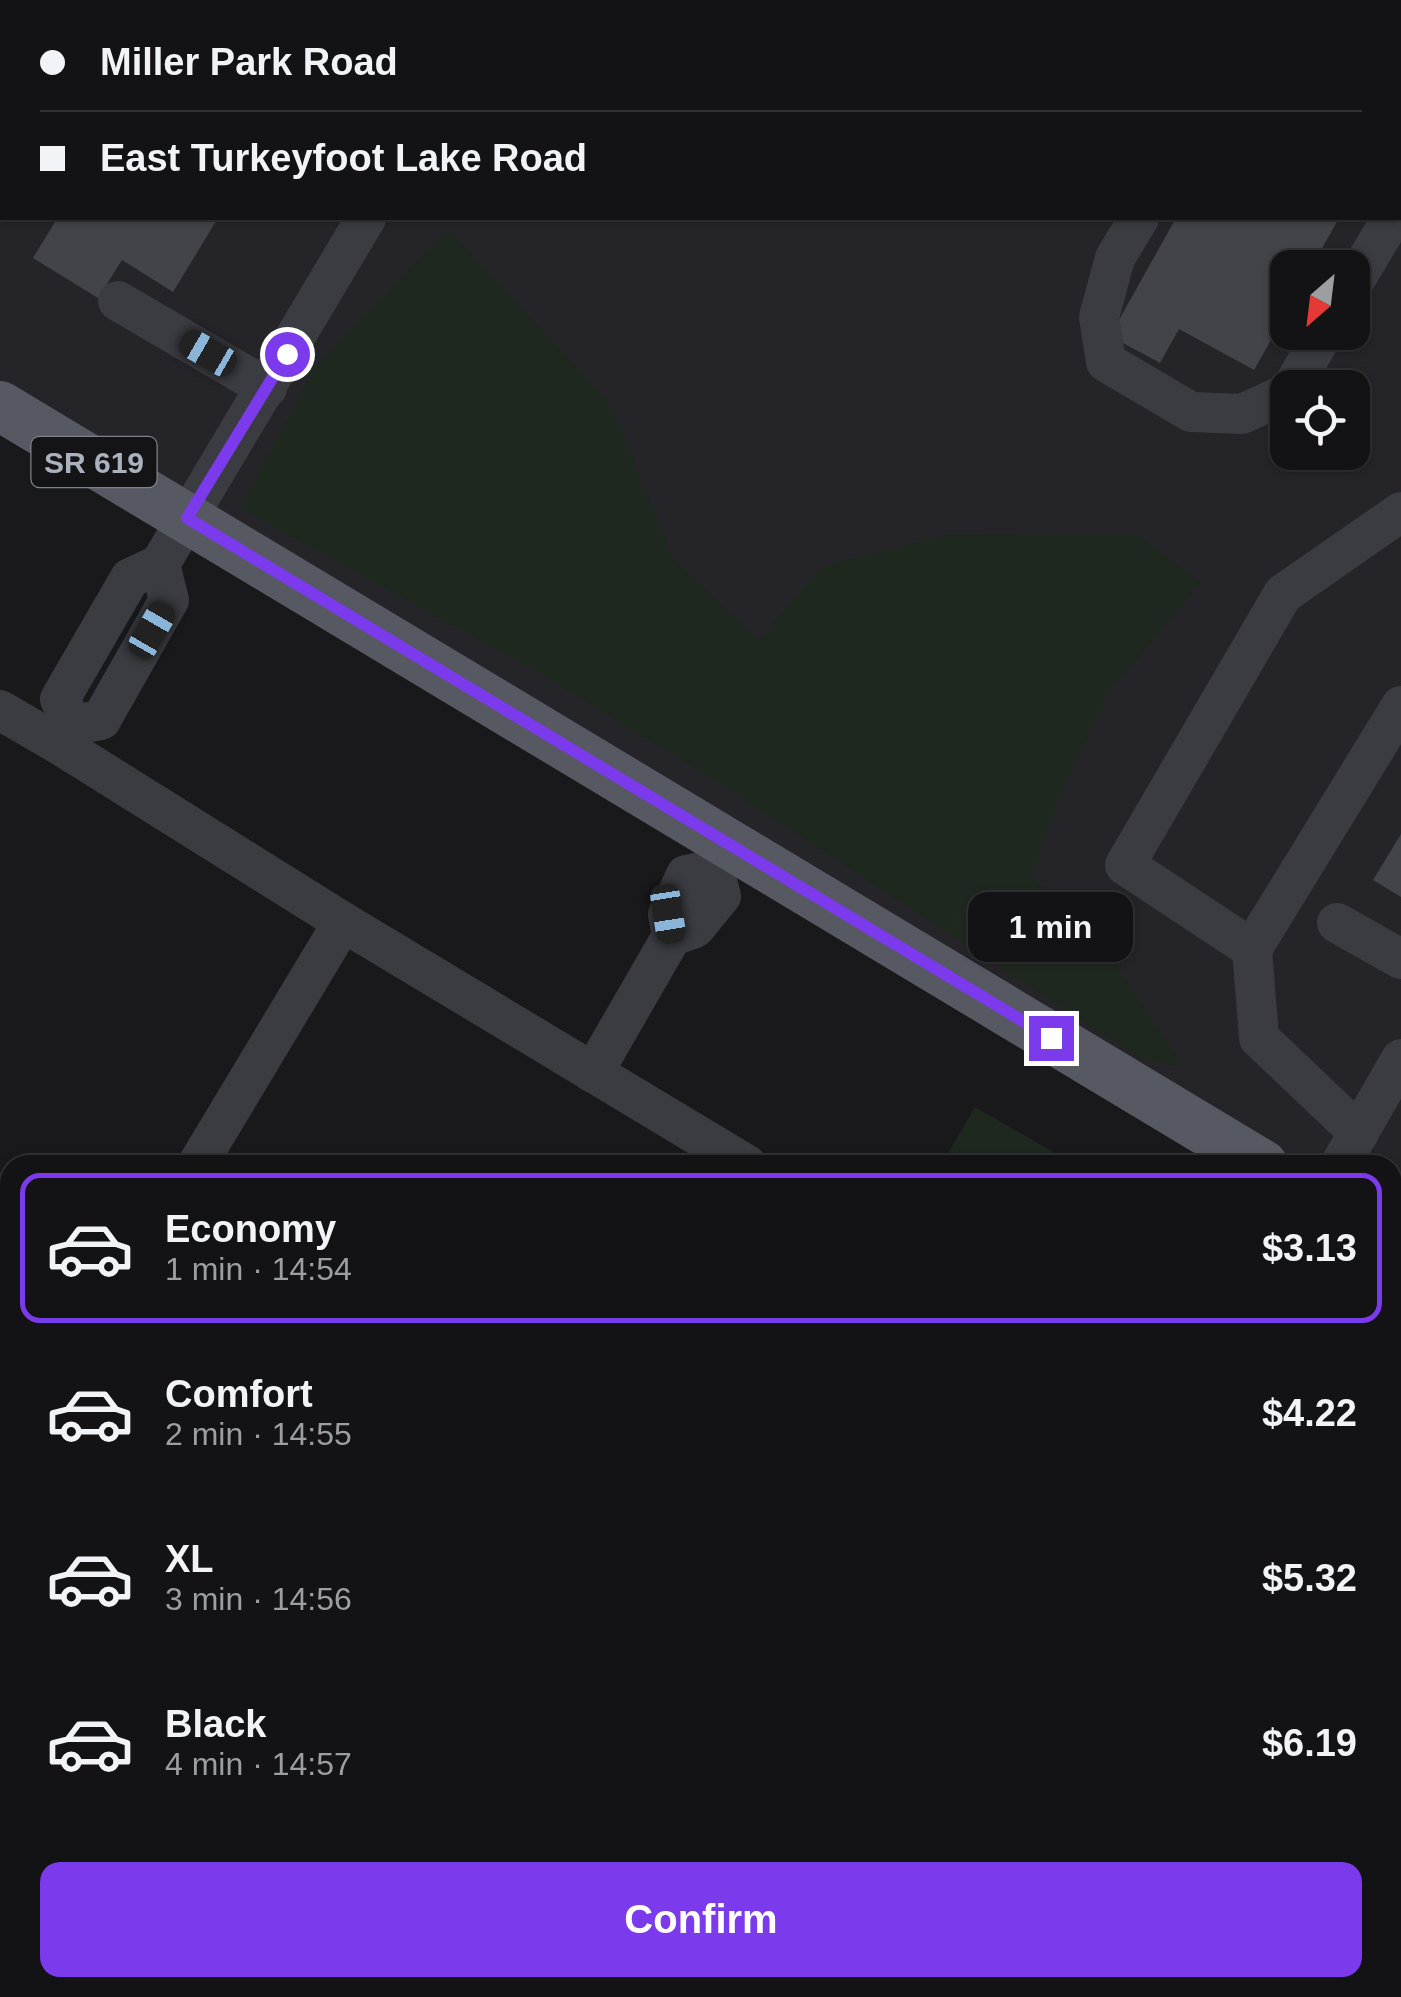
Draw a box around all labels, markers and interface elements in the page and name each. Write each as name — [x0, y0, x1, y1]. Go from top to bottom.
text: Miller Park Road — [100, 41, 398, 83]
text: East Turkeyfoot Lake Road — [100, 137, 587, 179]
north arrow — [1270, 250, 1370, 350]
map controls — [1270, 250, 1370, 470]
car — [175, 325, 241, 381]
route start — [265, 332, 310, 377]
button: locate — [1270, 370, 1370, 470]
road number: SR 619 — [32, 437, 156, 487]
car — [124, 597, 180, 663]
car — [648, 882, 688, 946]
callout: 1 min — [968, 893, 1134, 963]
text: 1 min — [1009, 909, 1092, 945]
route end — [1029, 1016, 1074, 1061]
icon: car — [45, 1203, 135, 1293]
text: Economy — [165, 1208, 336, 1250]
text: $3.13 — [1262, 1227, 1357, 1269]
text: 1 min · 14:54 — [165, 1251, 352, 1287]
icon: car — [45, 1368, 135, 1458]
text: Comfort — [165, 1373, 313, 1415]
text: $4.22 — [1262, 1392, 1357, 1434]
text: 2 min · 14:55 — [165, 1416, 352, 1452]
icon: car — [45, 1533, 135, 1623]
text: XL — [165, 1538, 214, 1580]
text: $5.32 — [1262, 1557, 1357, 1599]
text: 3 min · 14:56 — [165, 1581, 352, 1617]
icon: car — [45, 1698, 135, 1788]
text: Black — [165, 1703, 266, 1745]
text: $6.19 — [1262, 1722, 1357, 1764]
text: 4 min · 14:57 — [165, 1746, 352, 1782]
button: Confirm — [40, 1862, 1362, 1977]

